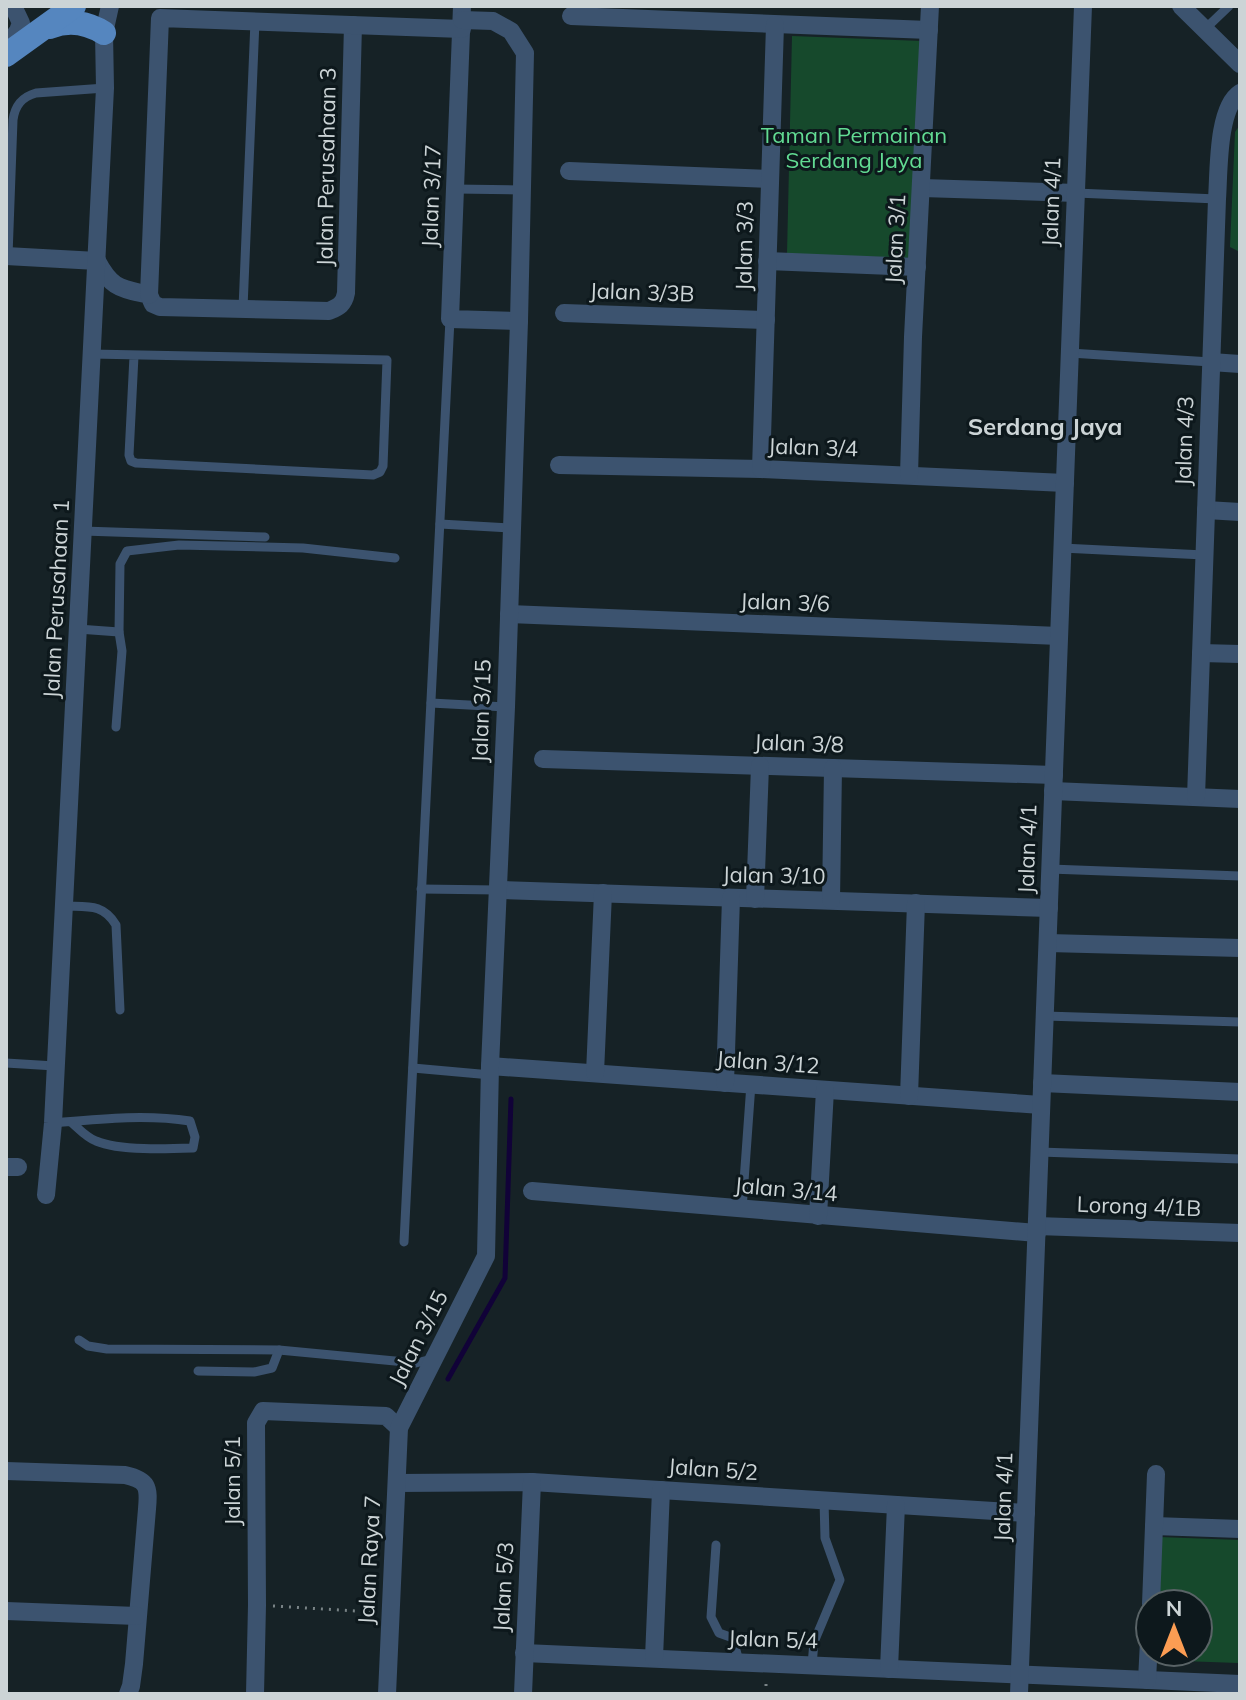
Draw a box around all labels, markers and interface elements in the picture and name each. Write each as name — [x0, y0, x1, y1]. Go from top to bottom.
street label: Jalan Perusahaan 3 — [310, 67, 342, 267]
park label: Taman Permainan Serdang Jaya — [761, 121, 947, 174]
street label: Jalan 3/17 — [415, 144, 447, 248]
street label: Jalan 4/1 — [1035, 156, 1067, 248]
street label: Jalan 3/1 — [879, 193, 911, 285]
street label: Jalan 3/3 — [729, 201, 759, 291]
street label: Jalan 3/3B — [589, 276, 695, 308]
street label: Jalan 4/3 — [1168, 395, 1200, 487]
district label: Serdang Jaya — [968, 411, 1122, 441]
street label: Jalan 3/4 — [767, 431, 859, 463]
street label: Jalan Perusahaan 1 — [37, 499, 75, 699]
street label: Jalan 3/6 — [739, 586, 831, 618]
street label: Jalan 3/15 — [465, 659, 497, 763]
street label: Jalan 3/8 — [753, 727, 845, 759]
street label: Jalan 4/1 — [1011, 803, 1043, 895]
street label: Jalan 3/10 — [722, 860, 826, 890]
street label: Jalan 3/12 — [715, 1044, 821, 1080]
street label: Jalan 3/14 — [733, 1171, 839, 1207]
street label: Lorong 4/1B — [1076, 1190, 1202, 1222]
street label: Jalan 3/15 — [382, 1286, 454, 1390]
street label: Jalan 5/1 — [218, 1436, 246, 1526]
street label: Jalan 4/1 — [987, 1451, 1019, 1543]
street label: Jalan 5/2 — [667, 1452, 759, 1486]
street label: Jalan Raya 7 — [352, 1495, 386, 1625]
street label: Jalan 5/3 — [487, 1541, 519, 1633]
north arrow — [1134, 1588, 1214, 1668]
text: N — [1166, 1594, 1182, 1622]
street label: Jalan 5/4 — [727, 1623, 819, 1655]

